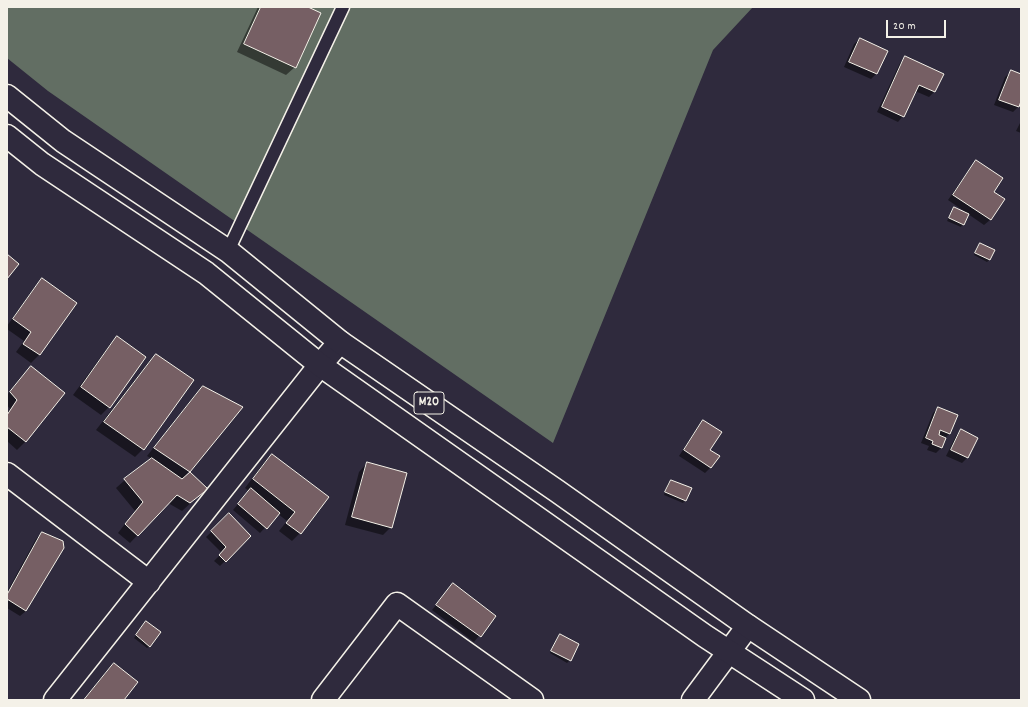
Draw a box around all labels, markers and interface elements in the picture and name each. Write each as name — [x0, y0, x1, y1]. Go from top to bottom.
scale bar — [888, 12, 948, 38]
text: 20 m — [893, 18, 916, 35]
road number: M20 — [414, 392, 444, 414]

